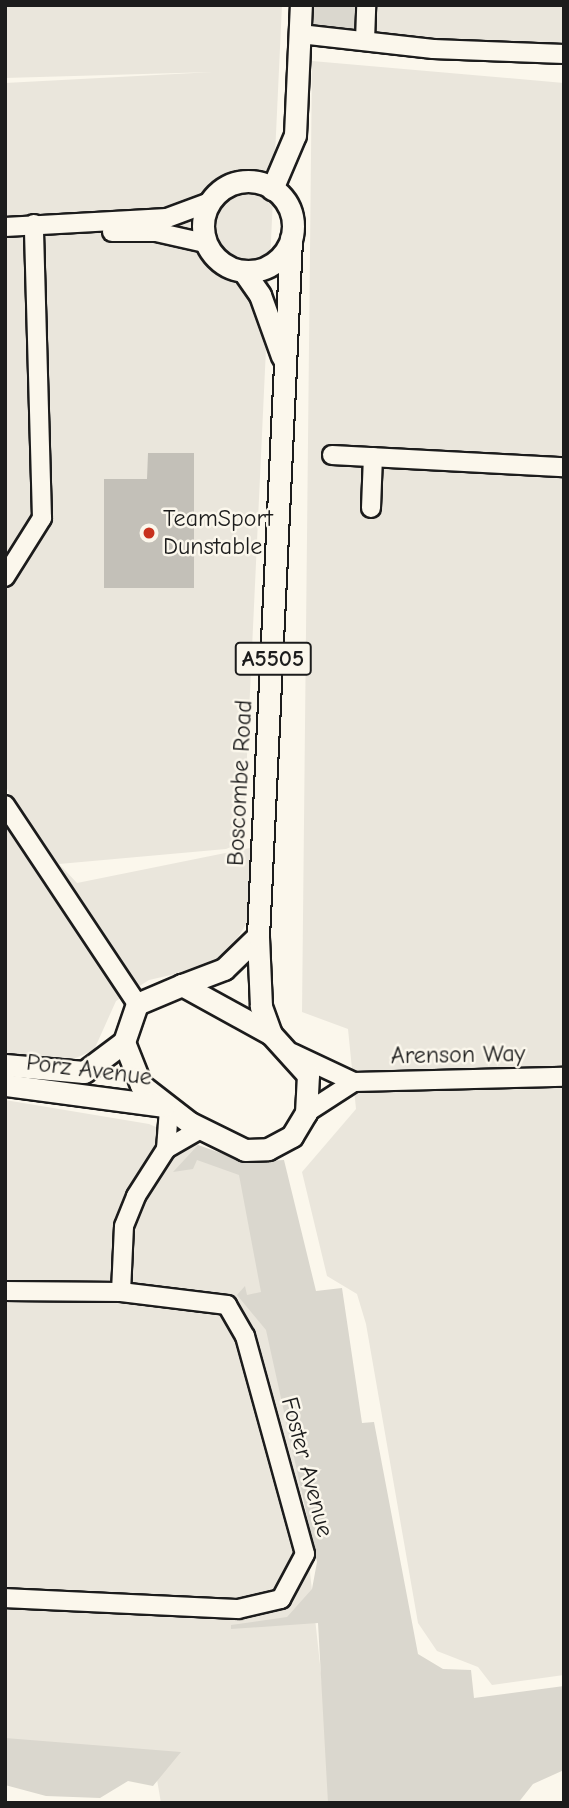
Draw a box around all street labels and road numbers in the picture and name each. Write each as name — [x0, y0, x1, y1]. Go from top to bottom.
road number: A5505 — [234, 639, 312, 678]
street label: Boscombe Road — [221, 699, 259, 867]
street label: Arenson Way — [391, 1039, 525, 1071]
street label: Porz Avenue — [25, 1048, 153, 1092]
street label: Foster Avenue — [274, 1394, 340, 1540]

